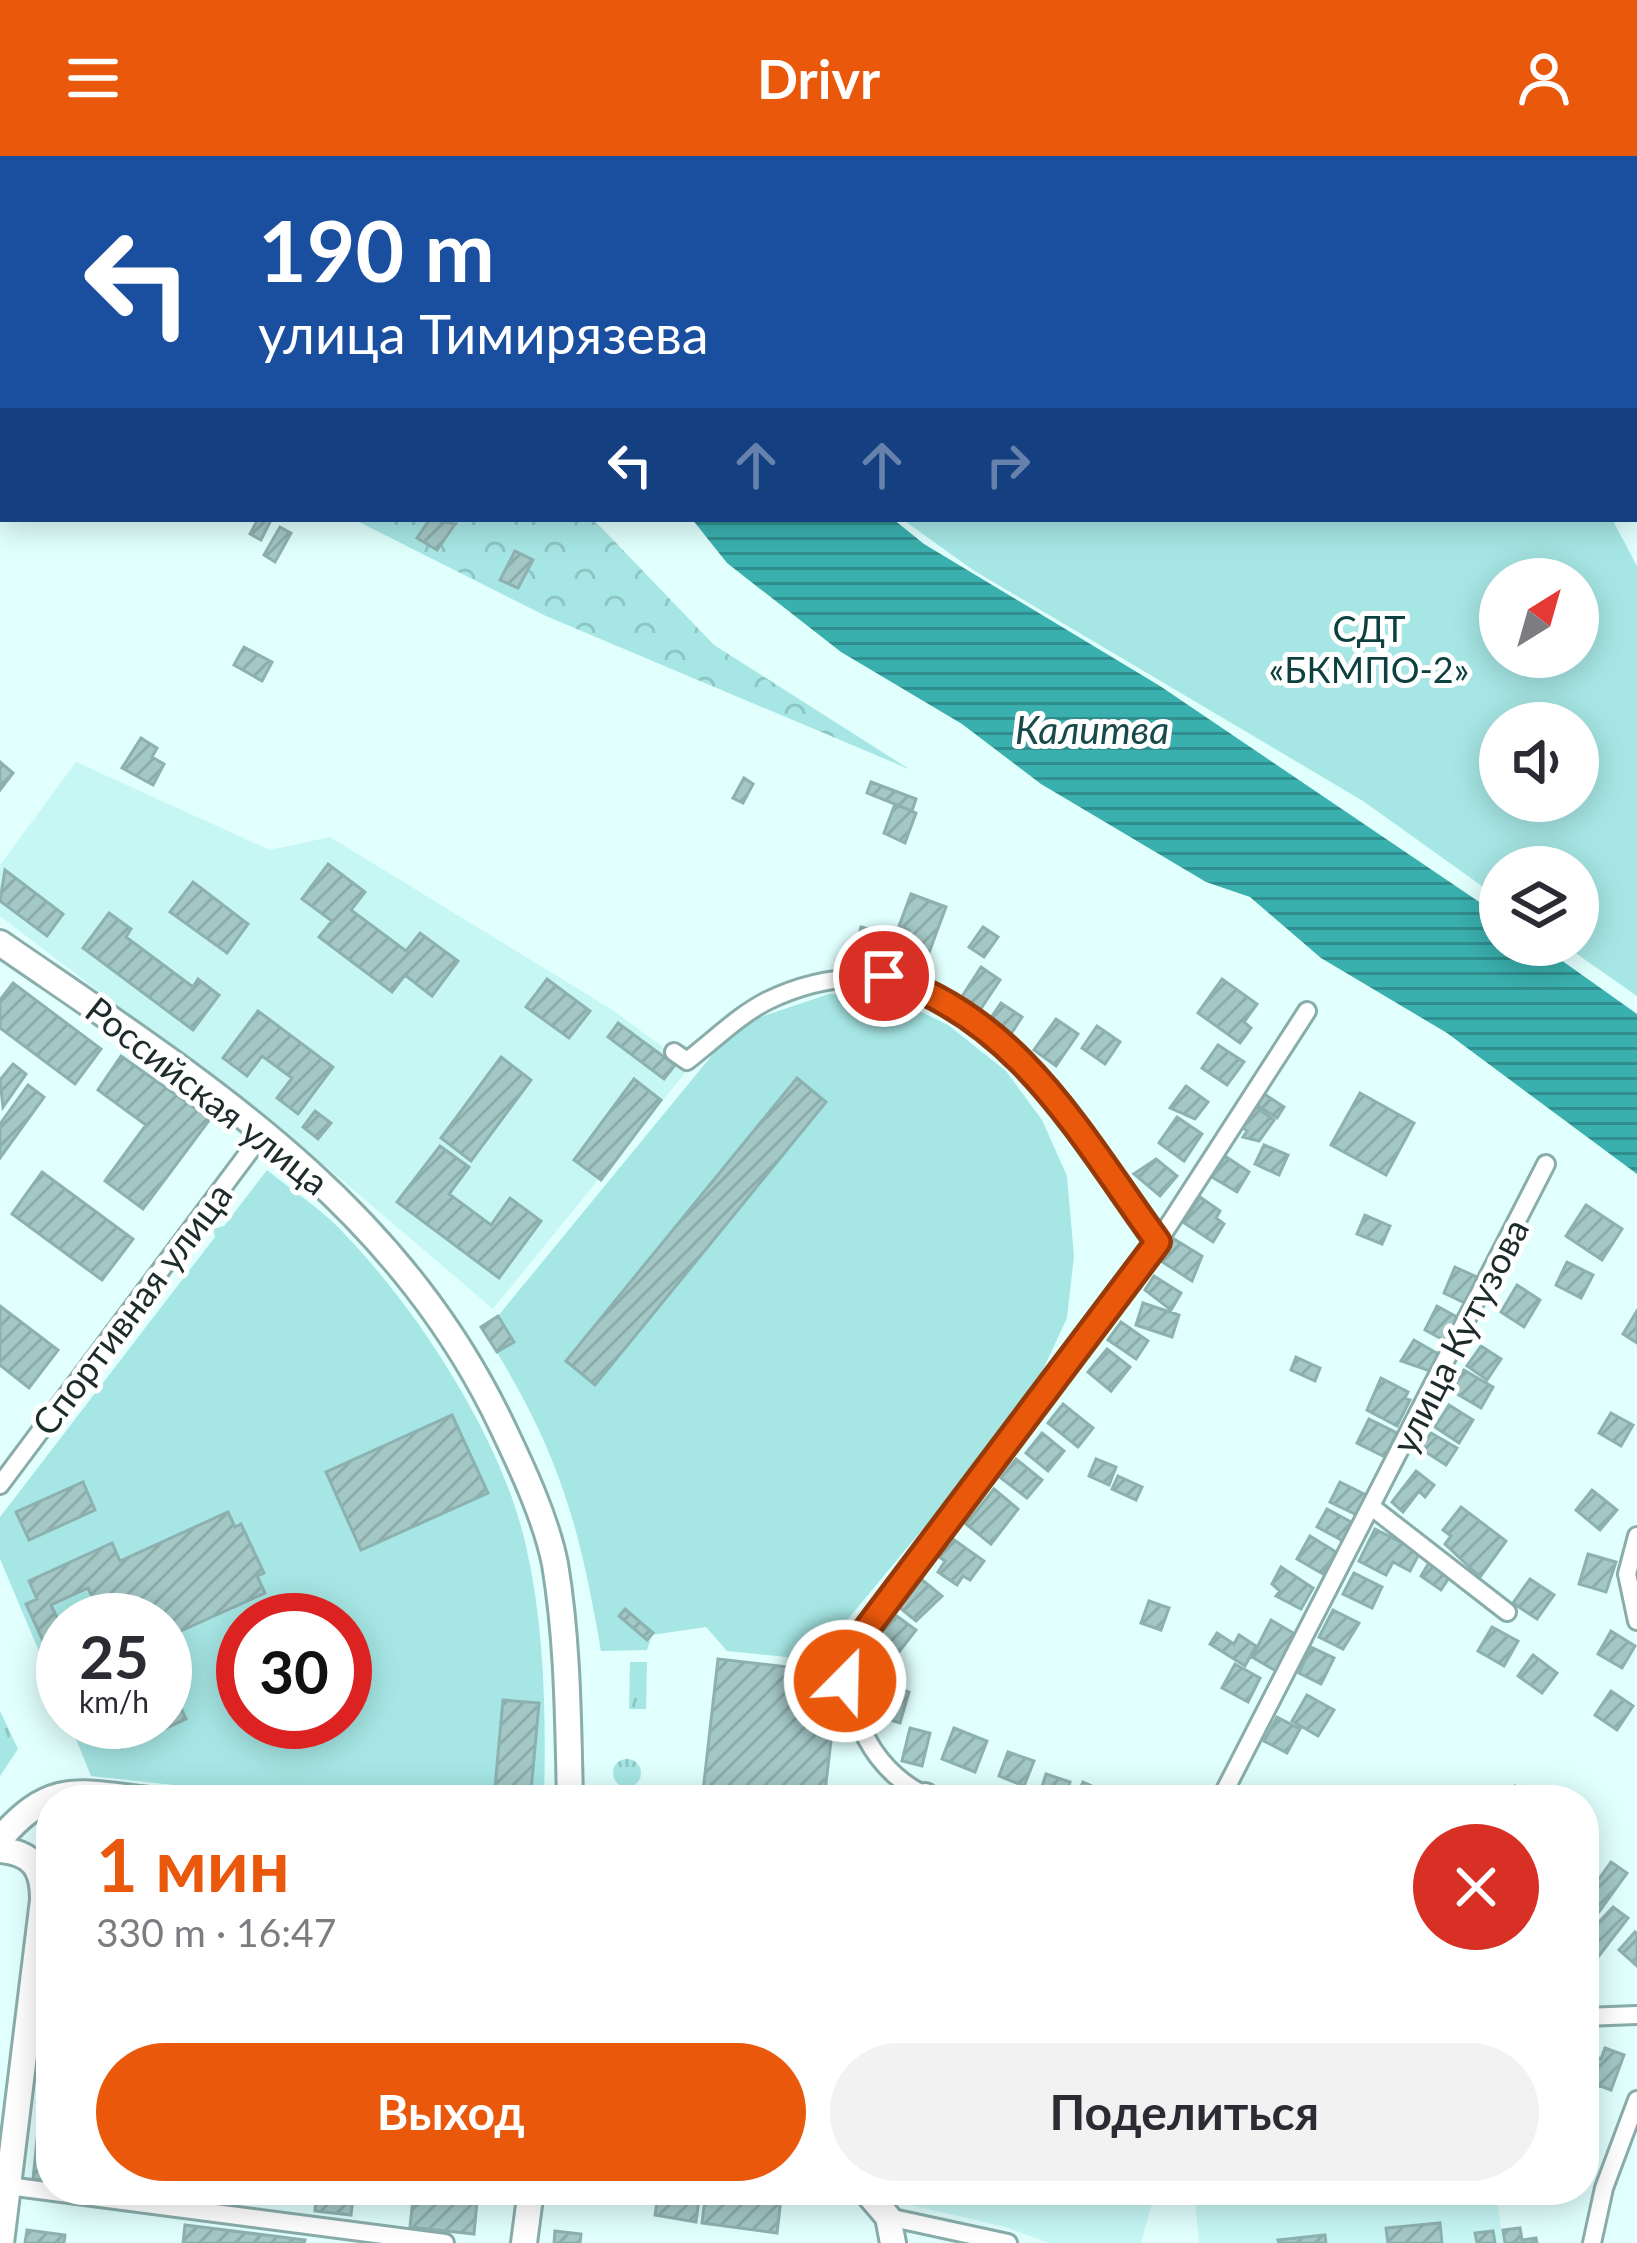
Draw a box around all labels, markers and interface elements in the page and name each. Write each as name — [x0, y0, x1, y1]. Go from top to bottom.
icon: menu — [60, 45, 126, 111]
icon: person — [1511, 45, 1577, 111]
text: Drivr — [757, 46, 880, 111]
text: 190 m — [258, 199, 495, 300]
icon: left — [60, 204, 216, 360]
text: улица Тимирязева — [258, 301, 709, 366]
icon: left — [597, 432, 663, 498]
icon: ahead — [723, 432, 789, 498]
icon: ahead — [849, 432, 915, 498]
icon: right — [975, 432, 1041, 498]
north arrow — [1479, 558, 1599, 678]
map controls — [1479, 558, 1599, 966]
park label: СДТ «БКМПО-2» — [1269, 606, 1469, 691]
button: sound — [1479, 702, 1599, 822]
water label: Калитва — [1015, 706, 1169, 752]
button: layers — [1479, 846, 1599, 966]
pin — [833, 925, 935, 1027]
icon: arrive — [851, 943, 917, 1009]
street label: Российская улица — [78, 987, 338, 1204]
street label: Спортивная улица — [22, 1174, 240, 1443]
street label: улица Кутузова — [1381, 1211, 1537, 1460]
speed limit sign: 30 — [216, 1593, 372, 1749]
position arrow — [782, 1618, 908, 1744]
text: 25 — [79, 1620, 149, 1692]
text: km/h — [79, 1683, 149, 1719]
text: 1 мин — [96, 1821, 290, 1907]
button: close — [1413, 1824, 1539, 1950]
text: 330 m · 16:47 — [96, 1909, 336, 1955]
button: Выход — [96, 2043, 806, 2181]
button: Поделиться — [830, 2043, 1539, 2181]

